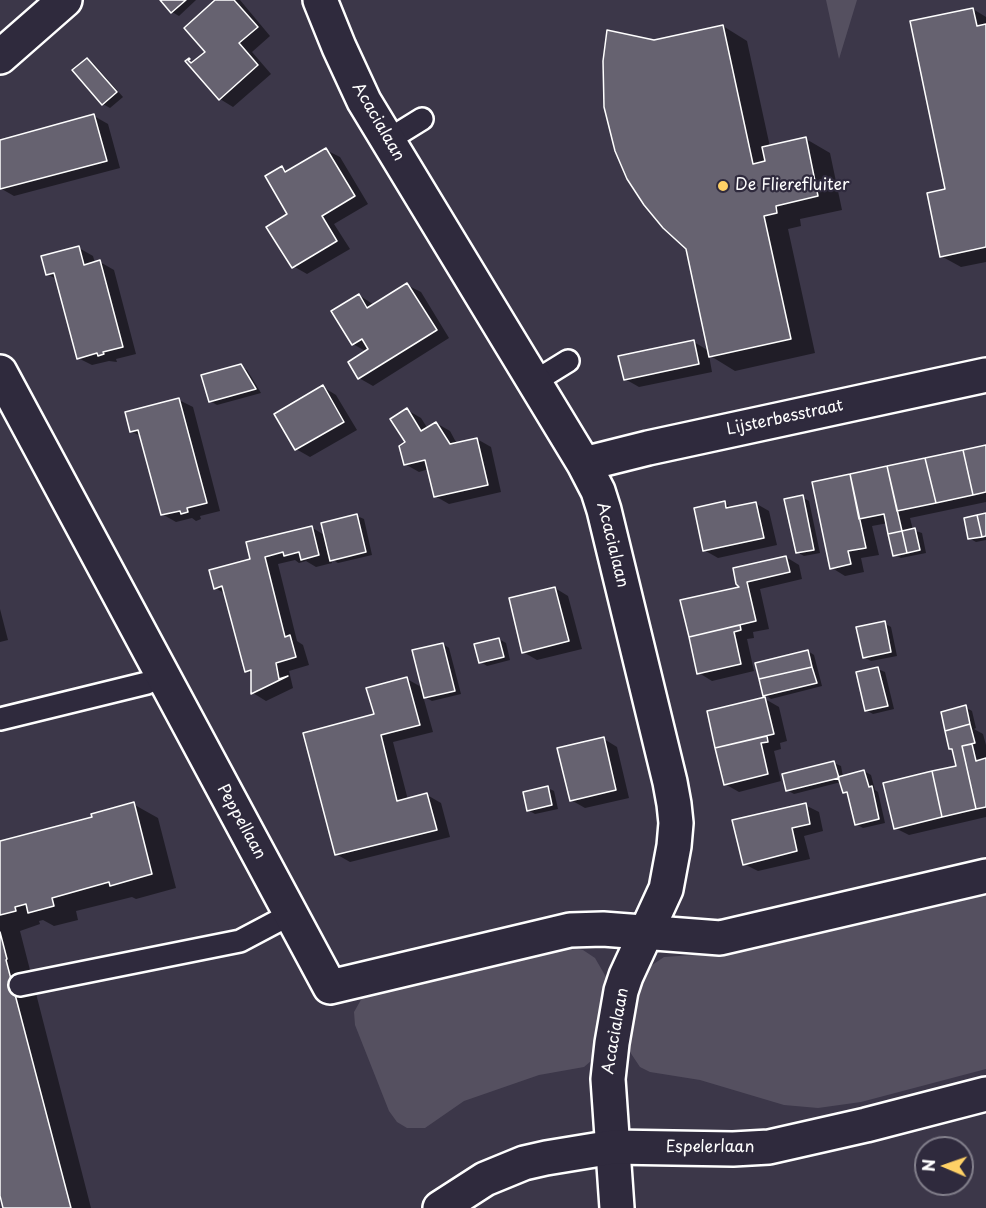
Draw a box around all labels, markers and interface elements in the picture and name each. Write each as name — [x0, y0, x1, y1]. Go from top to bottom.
street label: Acacialaan — [348, 79, 408, 165]
place label: De Flierefluiter — [735, 176, 849, 196]
marker: De Flierefluiter — [716, 179, 730, 193]
street label: Lijsterbesstraat — [725, 396, 845, 440]
street label: Acacialaan — [592, 500, 632, 590]
street label: Peppellaan — [213, 781, 269, 863]
street label: Acacialaan — [599, 986, 633, 1076]
north arrow — [914, 1136, 974, 1196]
street label: Espelerlaan — [666, 1138, 754, 1158]
text: N — [916, 1159, 940, 1172]

